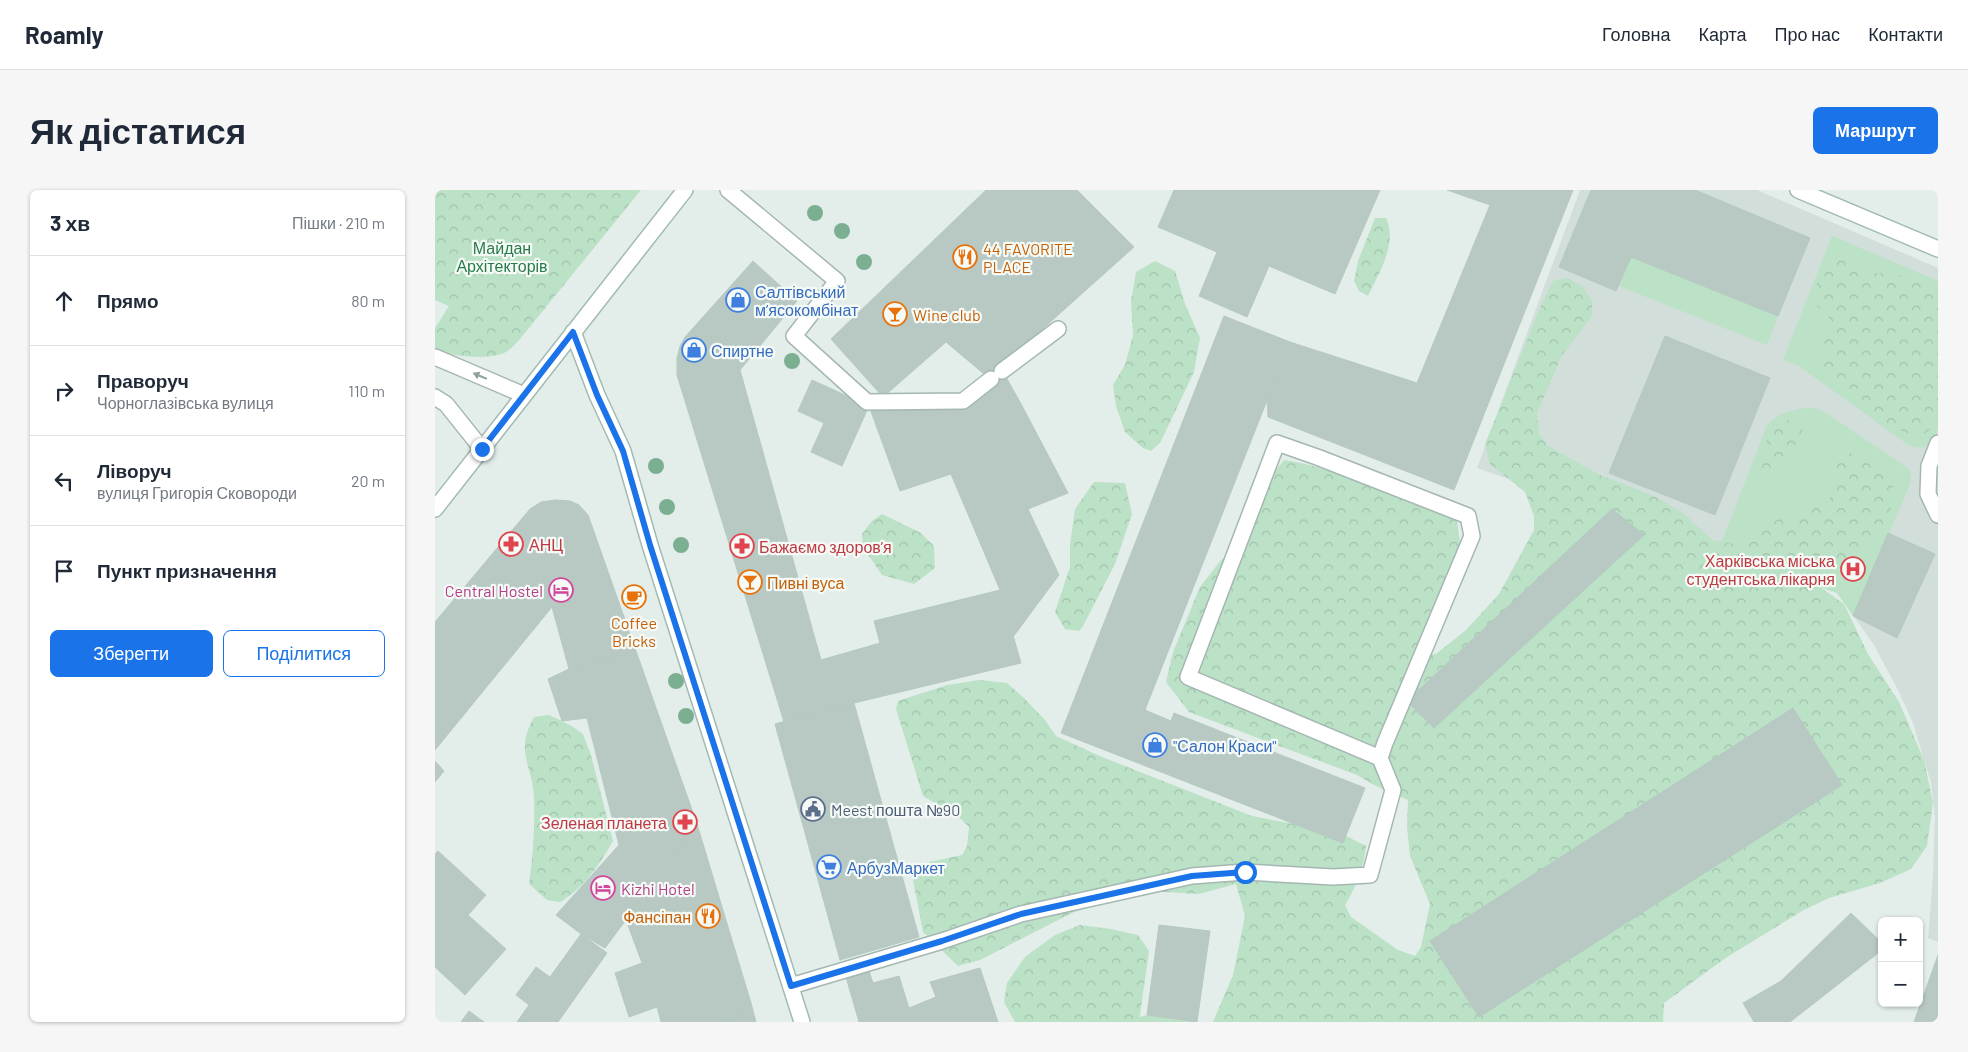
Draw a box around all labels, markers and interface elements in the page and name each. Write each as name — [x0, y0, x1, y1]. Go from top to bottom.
text: Roamly — [25, 20, 104, 49]
text: Головна — [1602, 23, 1670, 45]
text: Карта — [1698, 23, 1747, 45]
text: Про нас — [1775, 23, 1840, 45]
text: Контакти — [1868, 23, 1943, 45]
button: Маршрут — [1813, 107, 1938, 154]
text: Як дістатися — [30, 109, 246, 151]
text: 3 хв — [50, 210, 90, 235]
text: Пішки · 210 m — [292, 213, 385, 232]
park label: Майдан Архітекторів — [456, 238, 548, 275]
place label: 44 FAVORITE PLACE — [983, 239, 1073, 276]
restaurant icon: 44 FAVORITE PLACE — [952, 244, 978, 270]
place label: Салтівський мʼясокомбінат — [755, 282, 859, 319]
icon: ahead — [50, 287, 78, 315]
shop icon: Салтівський мʼясокомбінат — [725, 287, 751, 313]
text: Прямо — [97, 289, 159, 312]
text: 80 m — [351, 291, 385, 310]
bar icon: Wine club — [882, 301, 908, 327]
place label: Wine club — [913, 305, 981, 324]
shop icon: Спиртне — [681, 337, 707, 363]
place label: Спиртне — [711, 341, 774, 360]
text: Праворуч — [97, 369, 189, 392]
one-way arrow — [473, 371, 487, 379]
icon: right — [50, 377, 78, 405]
text: 110 m — [348, 381, 385, 400]
text: Чорноглазівська вулиця — [97, 393, 274, 412]
route end — [471, 438, 494, 461]
text: Ліворуч — [97, 459, 172, 482]
icon: left — [50, 467, 78, 495]
text: 20 m — [351, 471, 385, 490]
text: вулиця Григорія Сковороди — [97, 483, 297, 502]
pharmacy icon: АНЦ — [498, 531, 524, 557]
pharmacy icon: Бажаємо здоровʼя — [729, 533, 755, 559]
place label: АНЦ — [529, 535, 563, 554]
place label: Бажаємо здоровʼя — [759, 537, 892, 556]
place label: Харківська міська студентська лікарня — [1686, 551, 1835, 588]
hospital icon: Харківська міська студентська лікарня — [1840, 556, 1866, 582]
icon: arrive — [50, 557, 78, 585]
text: Пункт призначення — [97, 559, 277, 582]
bar icon: Пивні вуса — [737, 569, 763, 595]
place label: Пивні вуса — [767, 573, 844, 592]
hotel icon: Central Hostel — [548, 577, 574, 603]
place label: Central Hostel — [445, 581, 543, 600]
cafe icon: Coffee Bricks — [621, 584, 647, 610]
place label: Coffee Bricks — [611, 613, 657, 650]
button: Зберегти — [50, 630, 213, 677]
button: Поділитися — [223, 630, 385, 677]
shop icon: "Салон Краси" — [1142, 732, 1168, 758]
place label: "Салон Краси" — [1173, 736, 1277, 755]
public building icon: Meest пошта №90 — [800, 796, 826, 822]
place label: Meest пошта №90 — [831, 800, 960, 819]
pharmacy icon: Зеленая планета — [672, 809, 698, 835]
place label: Зеленая планета — [541, 813, 667, 832]
supermarket icon: АрбузМаркет — [816, 854, 842, 880]
place label: АрбузМаркет — [847, 858, 946, 877]
route start — [1234, 861, 1257, 884]
hotel icon: Kizhi Hotel — [590, 875, 616, 901]
place label: Kizhi Hotel — [621, 879, 695, 898]
restaurant icon: Фансіпан — [695, 903, 721, 929]
place label: Фансіпан — [623, 907, 691, 926]
map controls — [1878, 917, 1923, 1007]
button: + — [1878, 917, 1923, 962]
button: − — [1878, 962, 1923, 1007]

